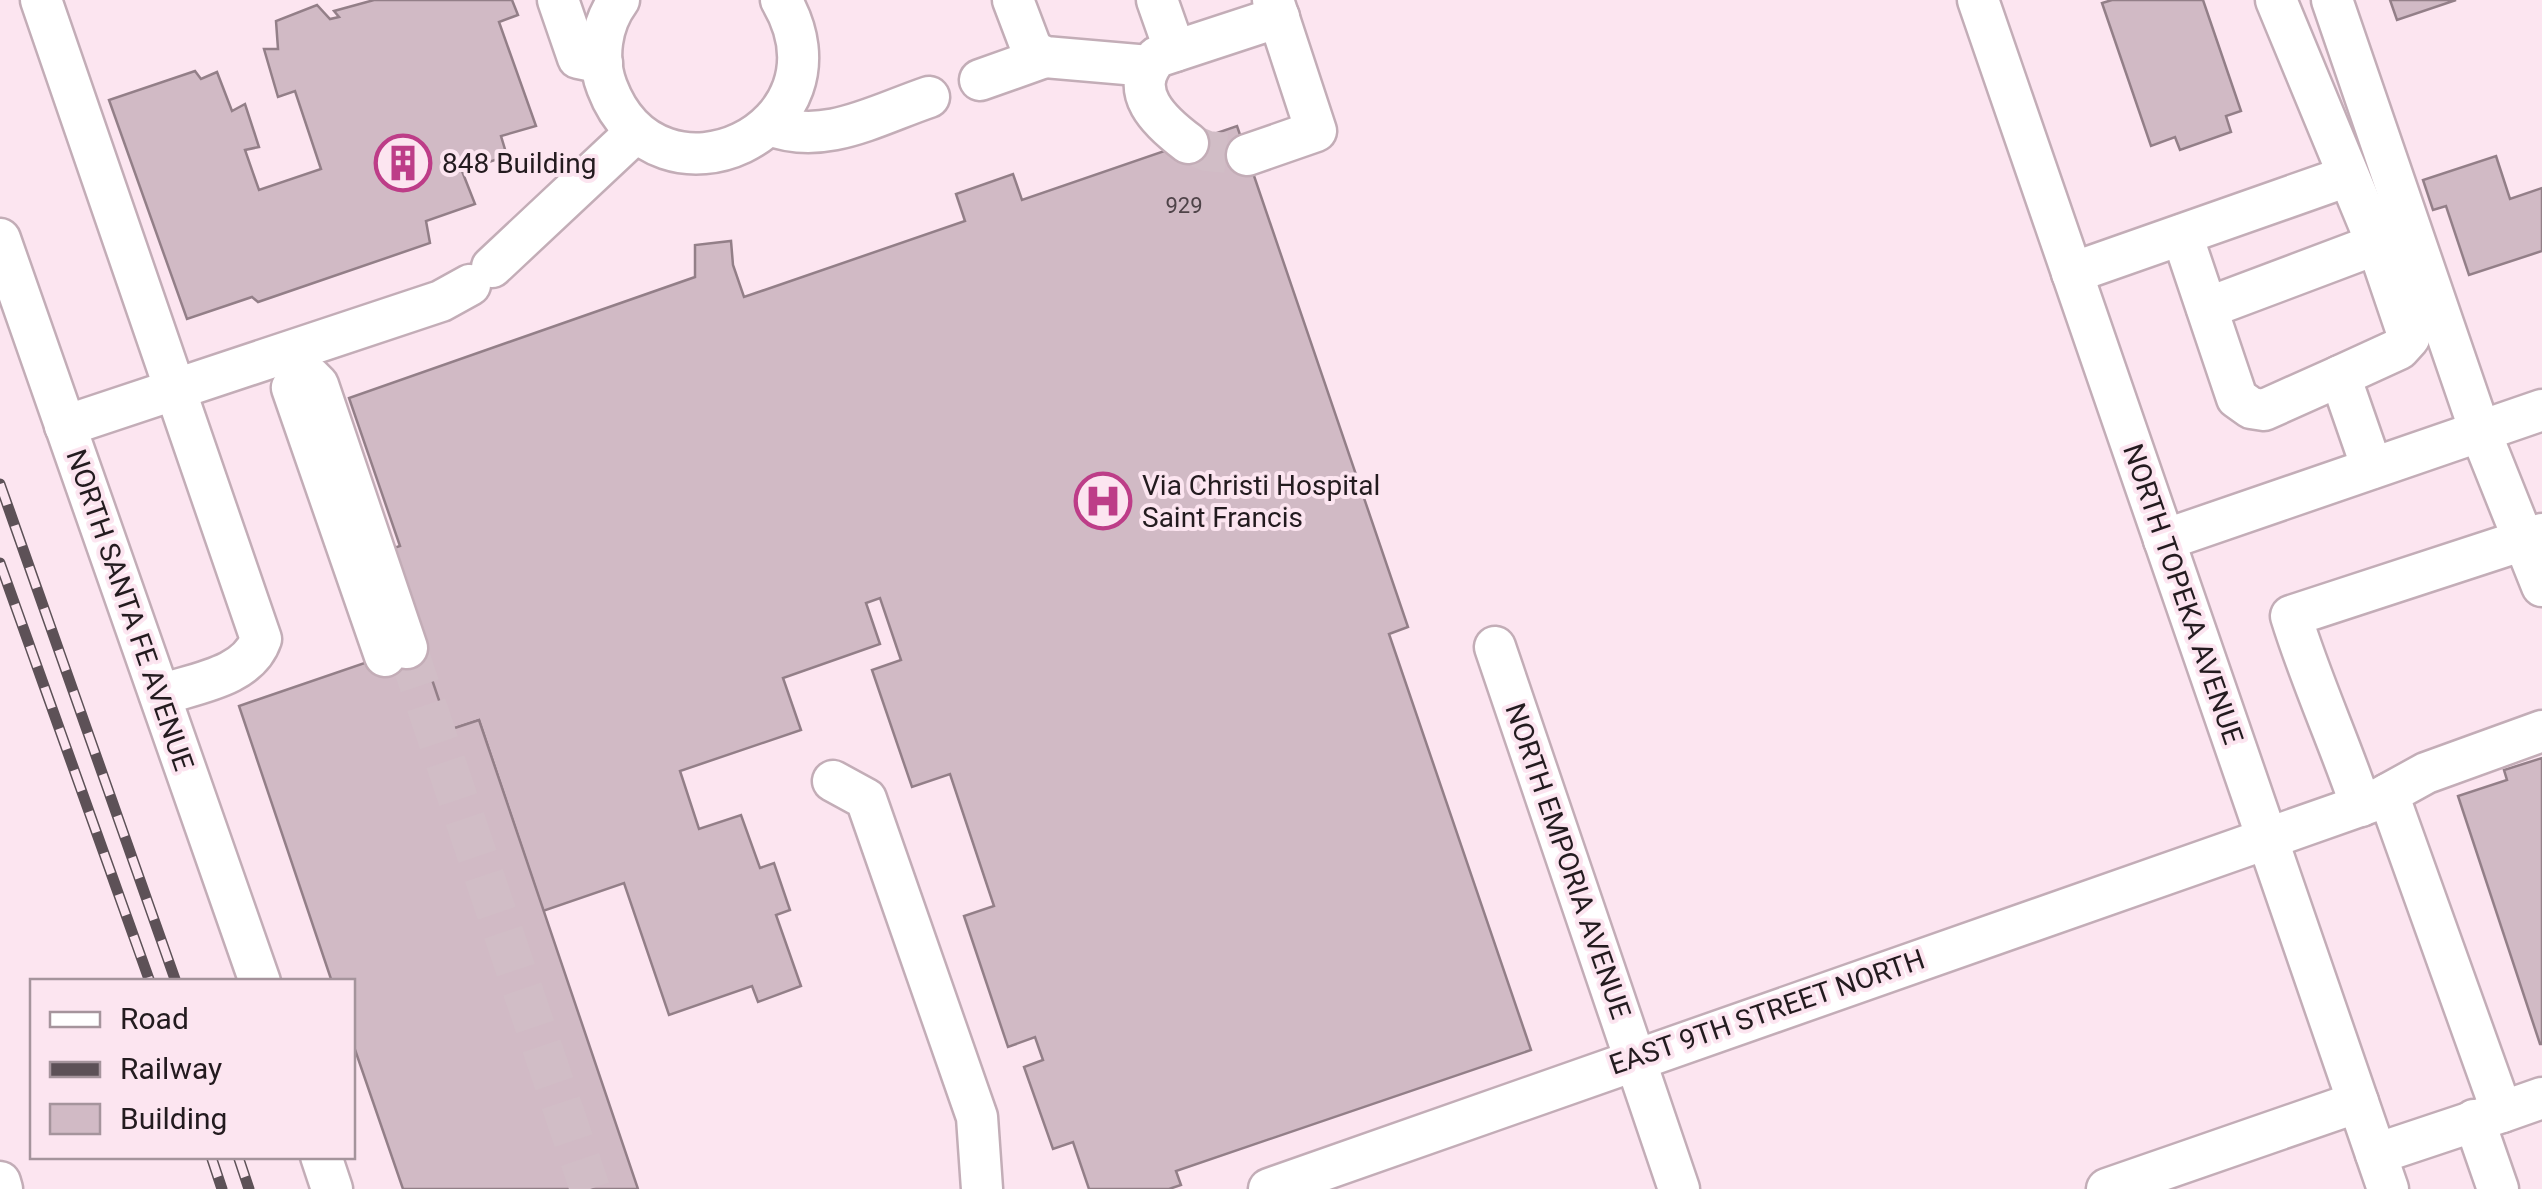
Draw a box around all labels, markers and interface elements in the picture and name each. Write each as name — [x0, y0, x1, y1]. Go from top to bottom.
building icon: 848 Building — [373, 133, 433, 193]
place label: 848 Building — [442, 147, 596, 180]
house number: 929 — [1165, 193, 1203, 218]
street label: NORTH TOPEKA AVENUE — [2116, 440, 2250, 748]
street label: NORTH SANTA FE AVENUE — [59, 445, 201, 775]
place label: Via Christi Hospital Saint Francis — [1142, 469, 1380, 534]
hospital icon: Via Christi Hospital Saint Francis — [1073, 471, 1133, 531]
street label: NORTH EMPORIA AVENUE — [1498, 699, 1638, 1023]
street label: EAST 9TH STREET NORTH — [1605, 942, 1929, 1082]
legend — [30, 979, 355, 1159]
text: Road — [120, 1001, 189, 1036]
text: Railway — [120, 1051, 222, 1086]
text: Building — [120, 1101, 227, 1136]

